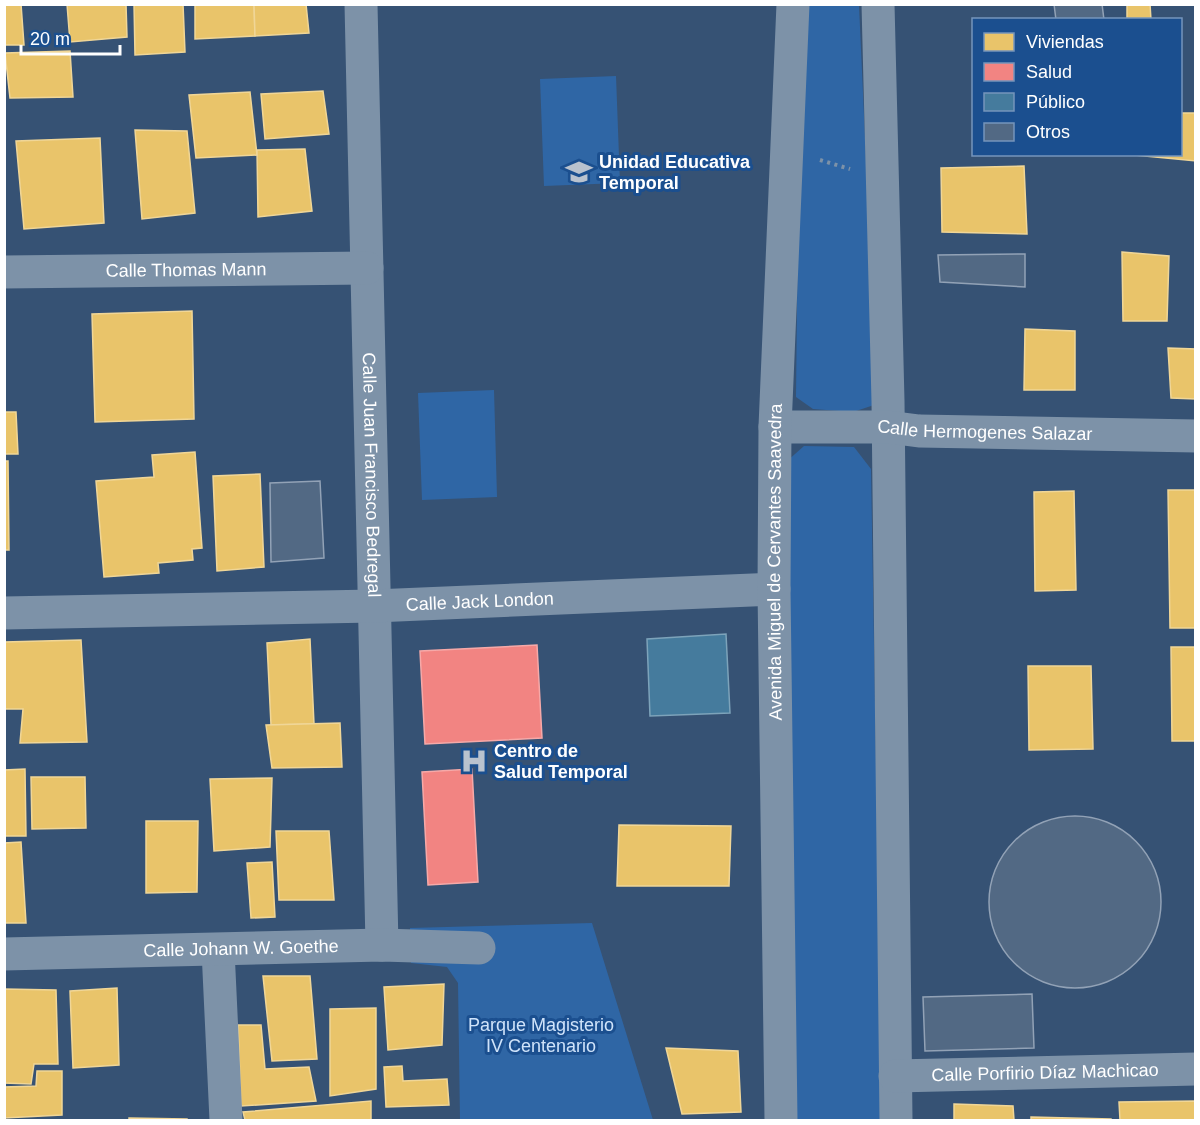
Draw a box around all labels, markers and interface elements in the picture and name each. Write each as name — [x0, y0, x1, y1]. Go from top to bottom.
scale bar — [21, 18, 120, 56]
legend — [972, 18, 1182, 156]
text: 20 m — [30, 29, 70, 49]
text: Viviendas — [1026, 32, 1104, 52]
text: Salud — [1026, 62, 1072, 82]
text: Público — [1026, 92, 1085, 112]
text: Otros — [1026, 122, 1070, 142]
place label: Unidad Educativa Temporal — [599, 152, 751, 193]
school or university icon: Unidad Educativa Temporal — [564, 157, 594, 187]
street label: Calle Thomas Mann — [105, 259, 267, 281]
street label: Calle Juan Francisco Bedregal — [359, 352, 384, 598]
street label: Avenida Miguel de Cervantes Saavedra — [764, 402, 786, 721]
street label: Calle Hermogenes Salazar — [877, 417, 1093, 444]
street label: Calle Jack London — [405, 588, 554, 615]
place label: Centro de Salud Temporal — [494, 741, 628, 782]
hospital icon: Centro de Salud Temporal — [459, 746, 489, 776]
street label: Calle Johann W. Goethe — [143, 936, 339, 961]
park label: Parque Magisterio IV Centenario — [468, 1015, 614, 1056]
street label: Calle Porfirio Díaz Machicao — [931, 1060, 1159, 1085]

